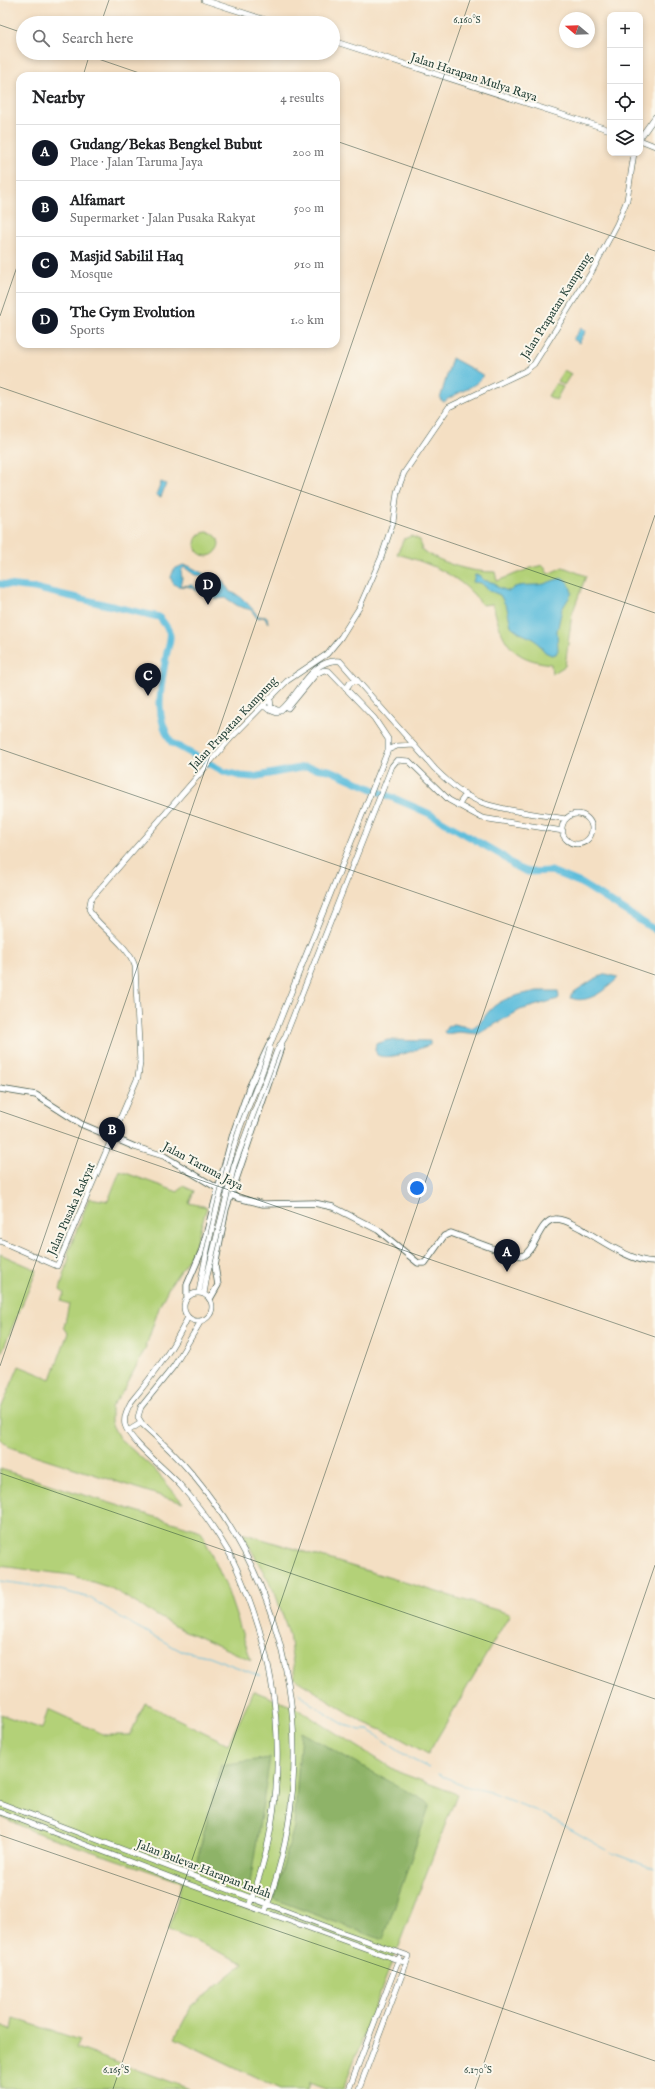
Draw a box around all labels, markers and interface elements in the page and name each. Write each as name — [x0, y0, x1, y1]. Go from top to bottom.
north arrow — [559, 12, 595, 48]
map controls — [607, 12, 643, 156]
button: + — [607, 12, 643, 48]
text: 6.160°S — [453, 14, 481, 27]
search box — [16, 16, 340, 60]
icon: search — [30, 27, 52, 49]
text: Search here — [62, 29, 133, 48]
button: − — [607, 48, 643, 84]
street label: Jalan Harapan Mulya Raya — [406, 49, 540, 106]
button: locate — [607, 84, 643, 120]
text: Nearby — [32, 88, 85, 109]
text: 4 results — [280, 90, 324, 107]
button: layers — [607, 120, 643, 156]
text: Gudang/ Bekas Bengkel Bubut — [70, 135, 262, 154]
text: A — [41, 144, 49, 161]
text: 200 m — [292, 144, 324, 161]
text: Place · Jalan Taruma Jaya — [70, 154, 203, 171]
text: Alfamart — [70, 191, 125, 210]
text: B — [41, 200, 49, 217]
text: 500 m — [294, 200, 324, 217]
text: Supermarket · Jalan Pusaka Rakyat — [70, 210, 256, 227]
text: Masjid Sabilil Haq — [70, 247, 183, 266]
street label: Jalan Prapatan Kampung — [517, 250, 596, 364]
text: C — [40, 256, 50, 273]
text: 910 m — [294, 256, 324, 273]
text: Mosque — [70, 266, 113, 283]
text: The Gym Evolution — [70, 303, 195, 322]
text: D — [40, 312, 50, 329]
text: 1.0 km — [290, 312, 324, 329]
text: Sports — [70, 322, 105, 339]
pin: D — [195, 572, 221, 605]
pin: C — [135, 663, 161, 696]
street label: Jalan Prapatan Kampung — [185, 673, 282, 775]
pin: B — [99, 1117, 125, 1150]
street label: Jalan Taruma Jaya — [158, 1138, 246, 1195]
street label: Jalan Pusaka Rakyat — [43, 1161, 100, 1260]
your location — [407, 1178, 427, 1198]
pin: A — [494, 1239, 520, 1272]
street label: Jalan Bulevar Harapan Indah — [132, 1836, 274, 1903]
text: 6.165°S — [103, 2064, 129, 2077]
text: 6.170°S — [464, 2064, 492, 2077]

